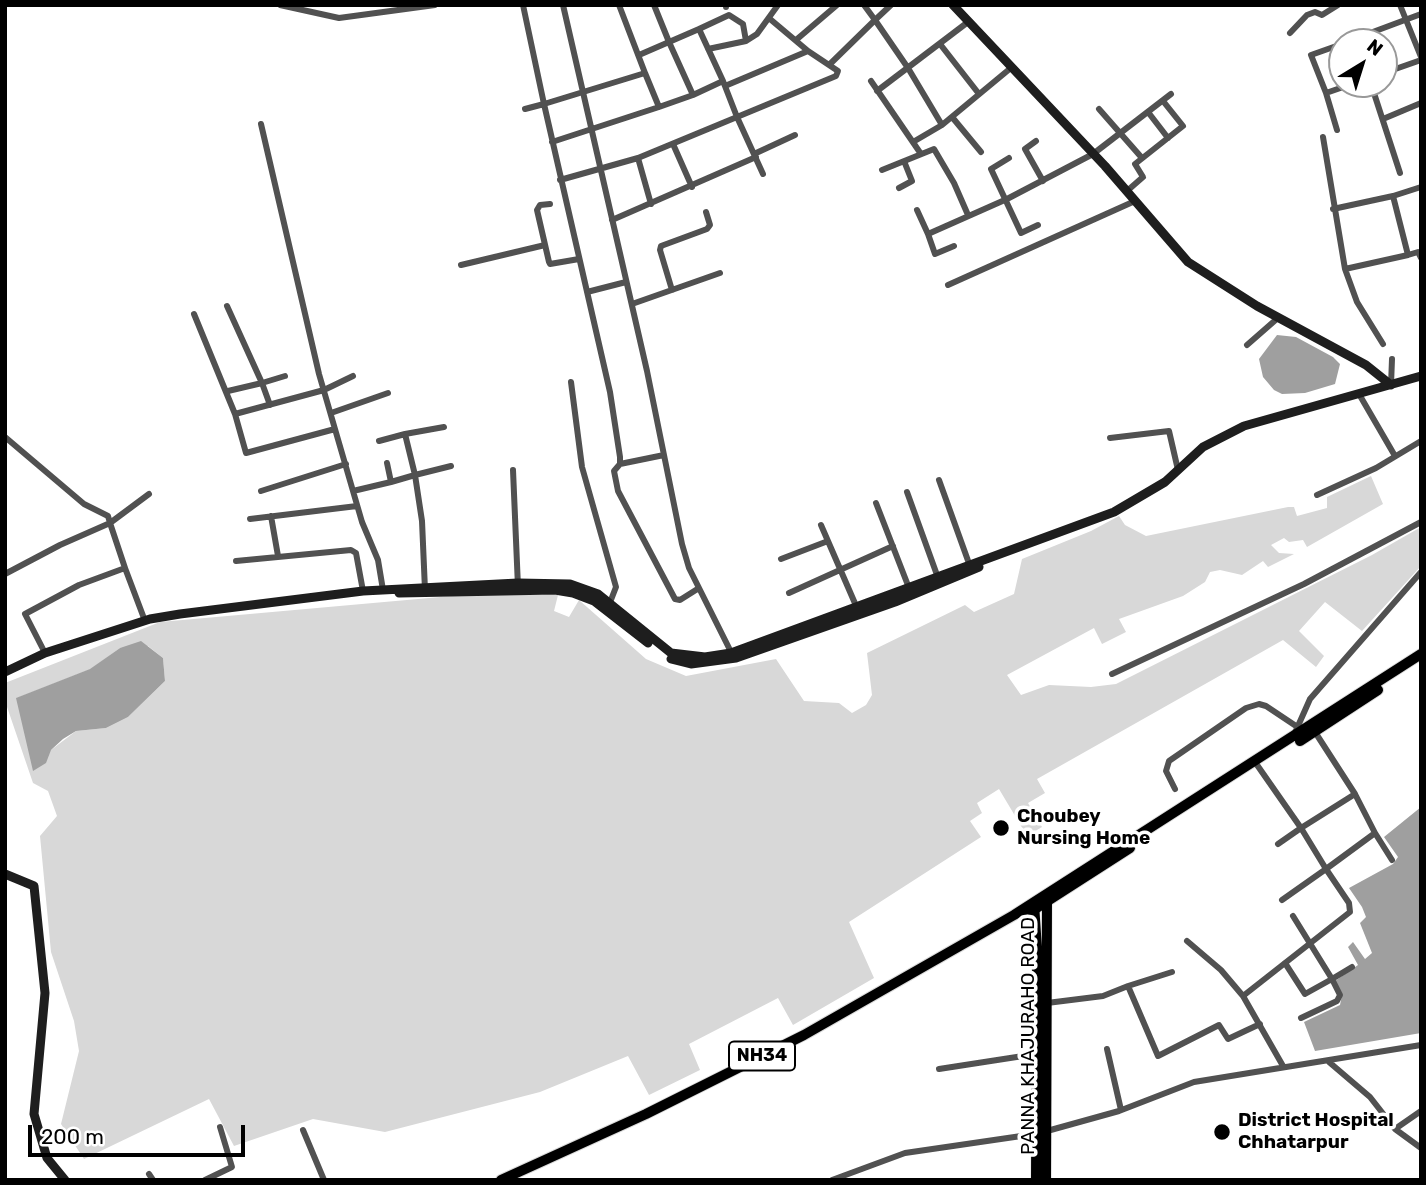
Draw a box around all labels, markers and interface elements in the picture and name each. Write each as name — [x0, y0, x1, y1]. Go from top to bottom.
north arrow — [1328, 28, 1398, 98]
text: N — [1363, 34, 1387, 61]
place label: Choubey Nursing Home — [1017, 806, 1150, 850]
marker: Choubey Nursing Home — [991, 818, 1011, 838]
street label: PANNA KHAJURAHO ROAD — [1018, 917, 1040, 1155]
road number: NH34 — [729, 1042, 795, 1070]
place label: District Hospital Chhatarpur — [1238, 1110, 1394, 1154]
scale bar — [32, 1112, 248, 1156]
marker: District Hospital Chhatarpur — [1212, 1122, 1232, 1142]
text: 200 m — [41, 1124, 104, 1149]

